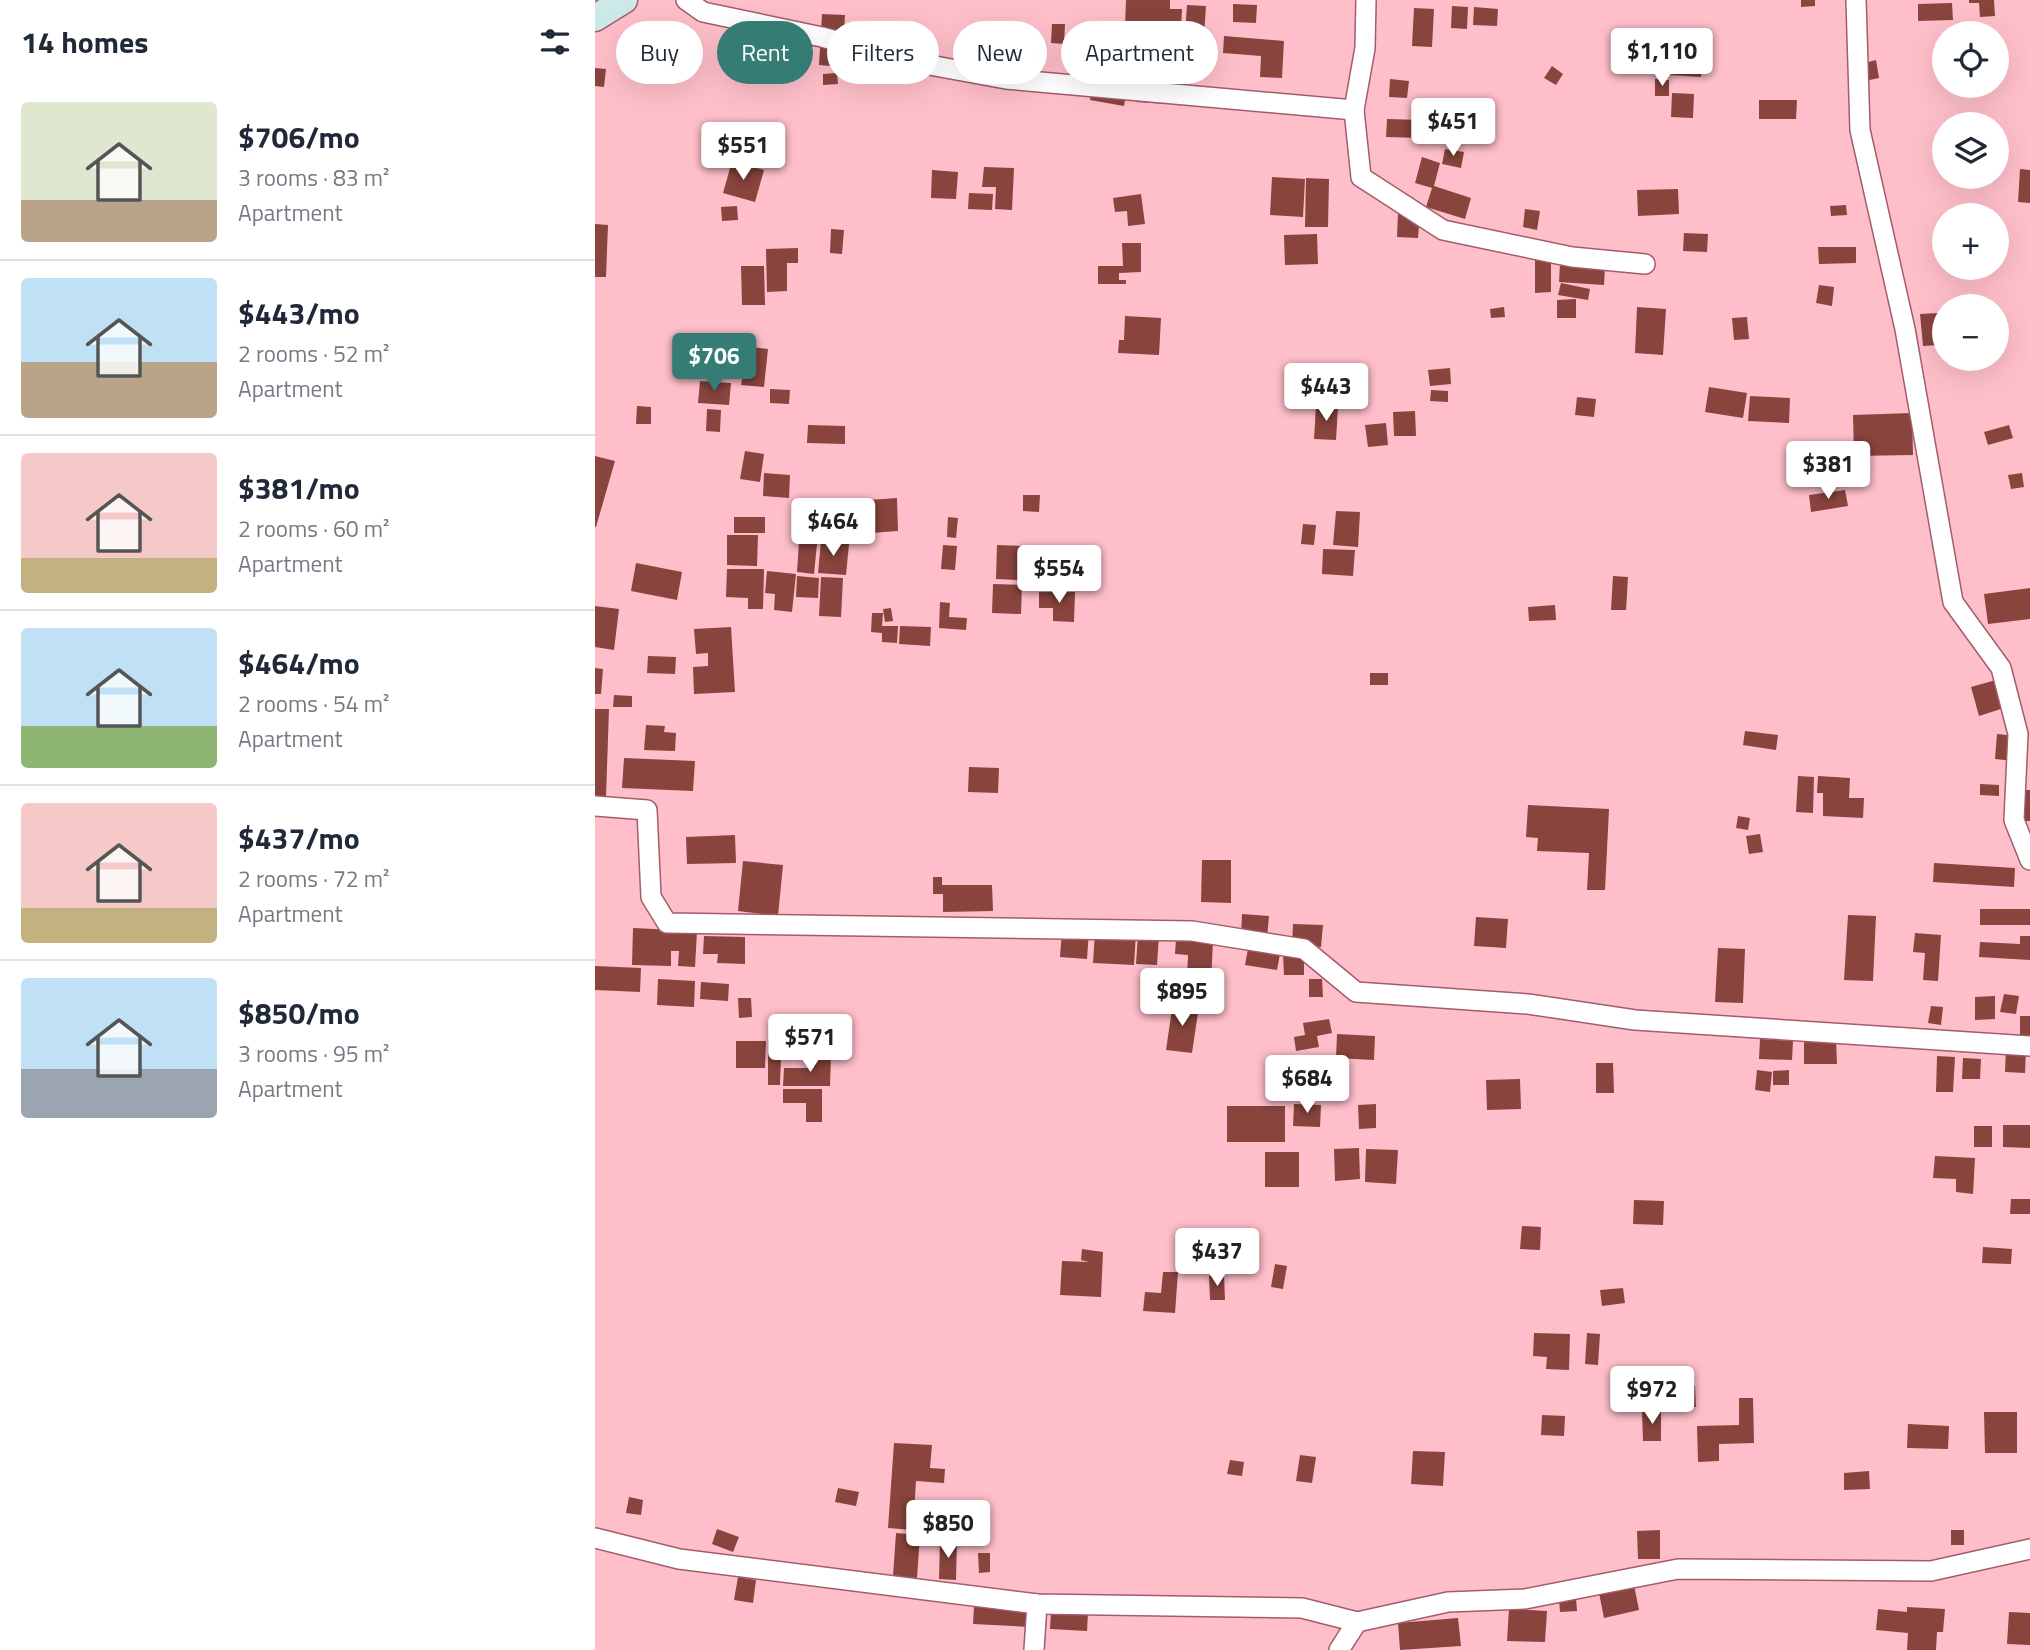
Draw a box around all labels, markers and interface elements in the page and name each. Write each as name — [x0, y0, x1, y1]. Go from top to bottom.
text: 14 homes — [21, 19, 148, 65]
chip: Buy — [616, 21, 703, 84]
chip: Rent — [717, 21, 813, 84]
chip: Filters — [827, 21, 939, 84]
chip: New — [953, 21, 1047, 84]
chip: Apartment — [1061, 21, 1218, 84]
map controls — [1932, 21, 2009, 371]
button: locate — [1932, 21, 2009, 98]
icon: filters — [536, 23, 574, 61]
pin: $1,110 — [1605, 28, 1719, 88]
text: $1,110 — [1627, 33, 1697, 68]
pin: $451 — [1412, 99, 1494, 158]
text: $451 — [1427, 103, 1479, 138]
button: layers — [1932, 112, 2009, 189]
text: $706/mo — [238, 114, 360, 160]
pin: $551 — [702, 122, 784, 182]
text: $551 — [717, 127, 769, 162]
icon: home — [77, 130, 161, 214]
text: 3 rooms · 83 m² — [238, 160, 389, 195]
text: Apartment — [238, 195, 343, 230]
button: + — [1932, 203, 2009, 280]
text: $443/mo — [238, 290, 360, 336]
button: − — [1932, 294, 2009, 371]
icon: home — [77, 306, 161, 390]
pin: $706 — [673, 334, 755, 393]
text: 2 rooms · 52 m² — [238, 336, 389, 371]
text: $706 — [688, 338, 740, 373]
pin: $443 — [1285, 364, 1367, 423]
text: $443 — [1300, 368, 1352, 403]
text: Apartment — [238, 371, 343, 406]
pin: $381 — [1787, 442, 1869, 501]
text: $381 — [1802, 446, 1854, 481]
text: $381/mo — [238, 465, 360, 511]
icon: home — [77, 481, 161, 565]
pin: $464 — [792, 498, 874, 558]
text: $464 — [807, 503, 859, 538]
text: 2 rooms · 60 m² — [238, 511, 389, 546]
text: Apartment — [238, 546, 343, 581]
pin: $554 — [1018, 546, 1100, 605]
text: $554 — [1033, 550, 1085, 585]
text: $464/mo — [238, 640, 360, 686]
icon: home — [77, 656, 161, 740]
text: 2 rooms · 54 m² — [238, 686, 389, 721]
text: Apartment — [238, 721, 343, 756]
text: $437/mo — [238, 815, 360, 861]
icon: home — [77, 831, 161, 915]
text: 2 rooms · 72 m² — [238, 861, 389, 896]
text: Apartment — [238, 896, 343, 931]
pin: $895 — [1141, 968, 1223, 1028]
text: $895 — [1156, 973, 1208, 1008]
text: $850/mo — [238, 990, 360, 1036]
icon: home — [77, 1006, 161, 1090]
pin: $571 — [769, 1014, 851, 1074]
text: $571 — [784, 1019, 836, 1054]
text: 3 rooms · 95 m² — [238, 1036, 389, 1071]
pin: $684 — [1266, 1056, 1348, 1115]
text: $684 — [1281, 1060, 1333, 1095]
text: Apartment — [238, 1071, 343, 1106]
pin: $437 — [1176, 1228, 1258, 1288]
text: $437 — [1191, 1233, 1243, 1268]
pin: $972 — [1611, 1366, 1693, 1426]
text: $972 — [1626, 1371, 1678, 1406]
pin: $850 — [907, 1500, 989, 1560]
text: $850 — [922, 1505, 974, 1540]

